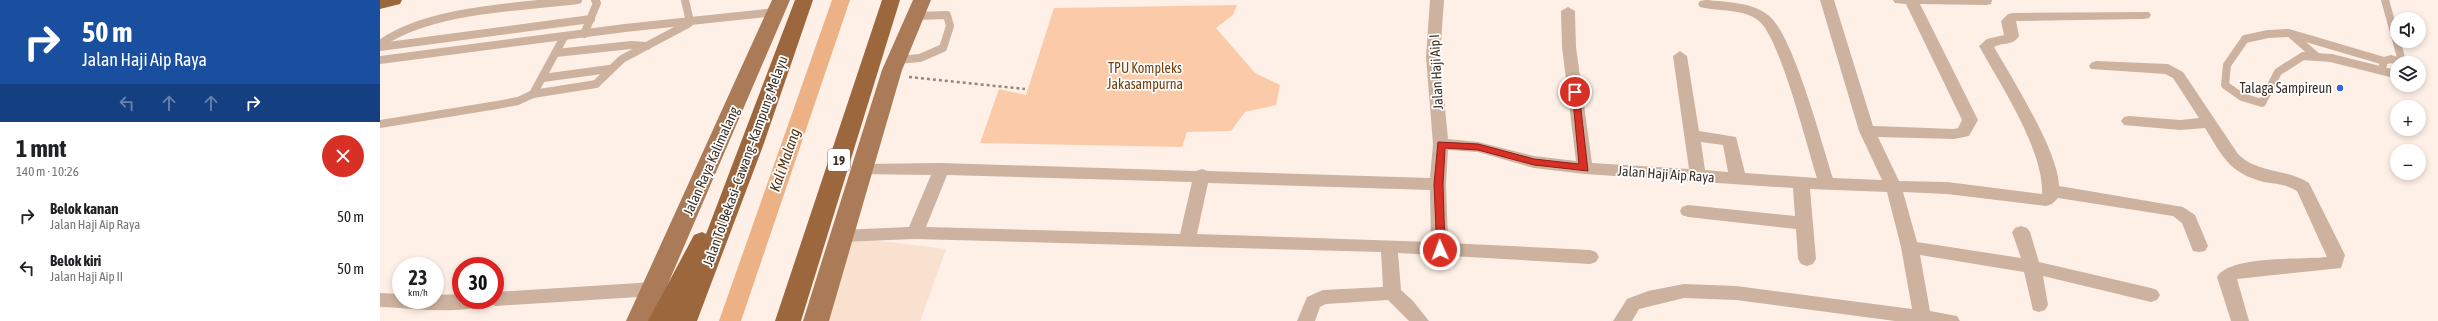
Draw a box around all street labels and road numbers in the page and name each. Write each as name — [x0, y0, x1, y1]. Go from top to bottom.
street label: Jalan Haji Aip I — [1426, 34, 1446, 110]
street label: Jalan Tol Bekasi–Cawang–Kampung Melayu — [699, 54, 791, 268]
street label: Jalan Raya Kalimalang — [680, 104, 742, 218]
road number: 19 — [828, 149, 850, 171]
street label: Jalan Haji Aip Raya — [1617, 163, 1715, 185]

